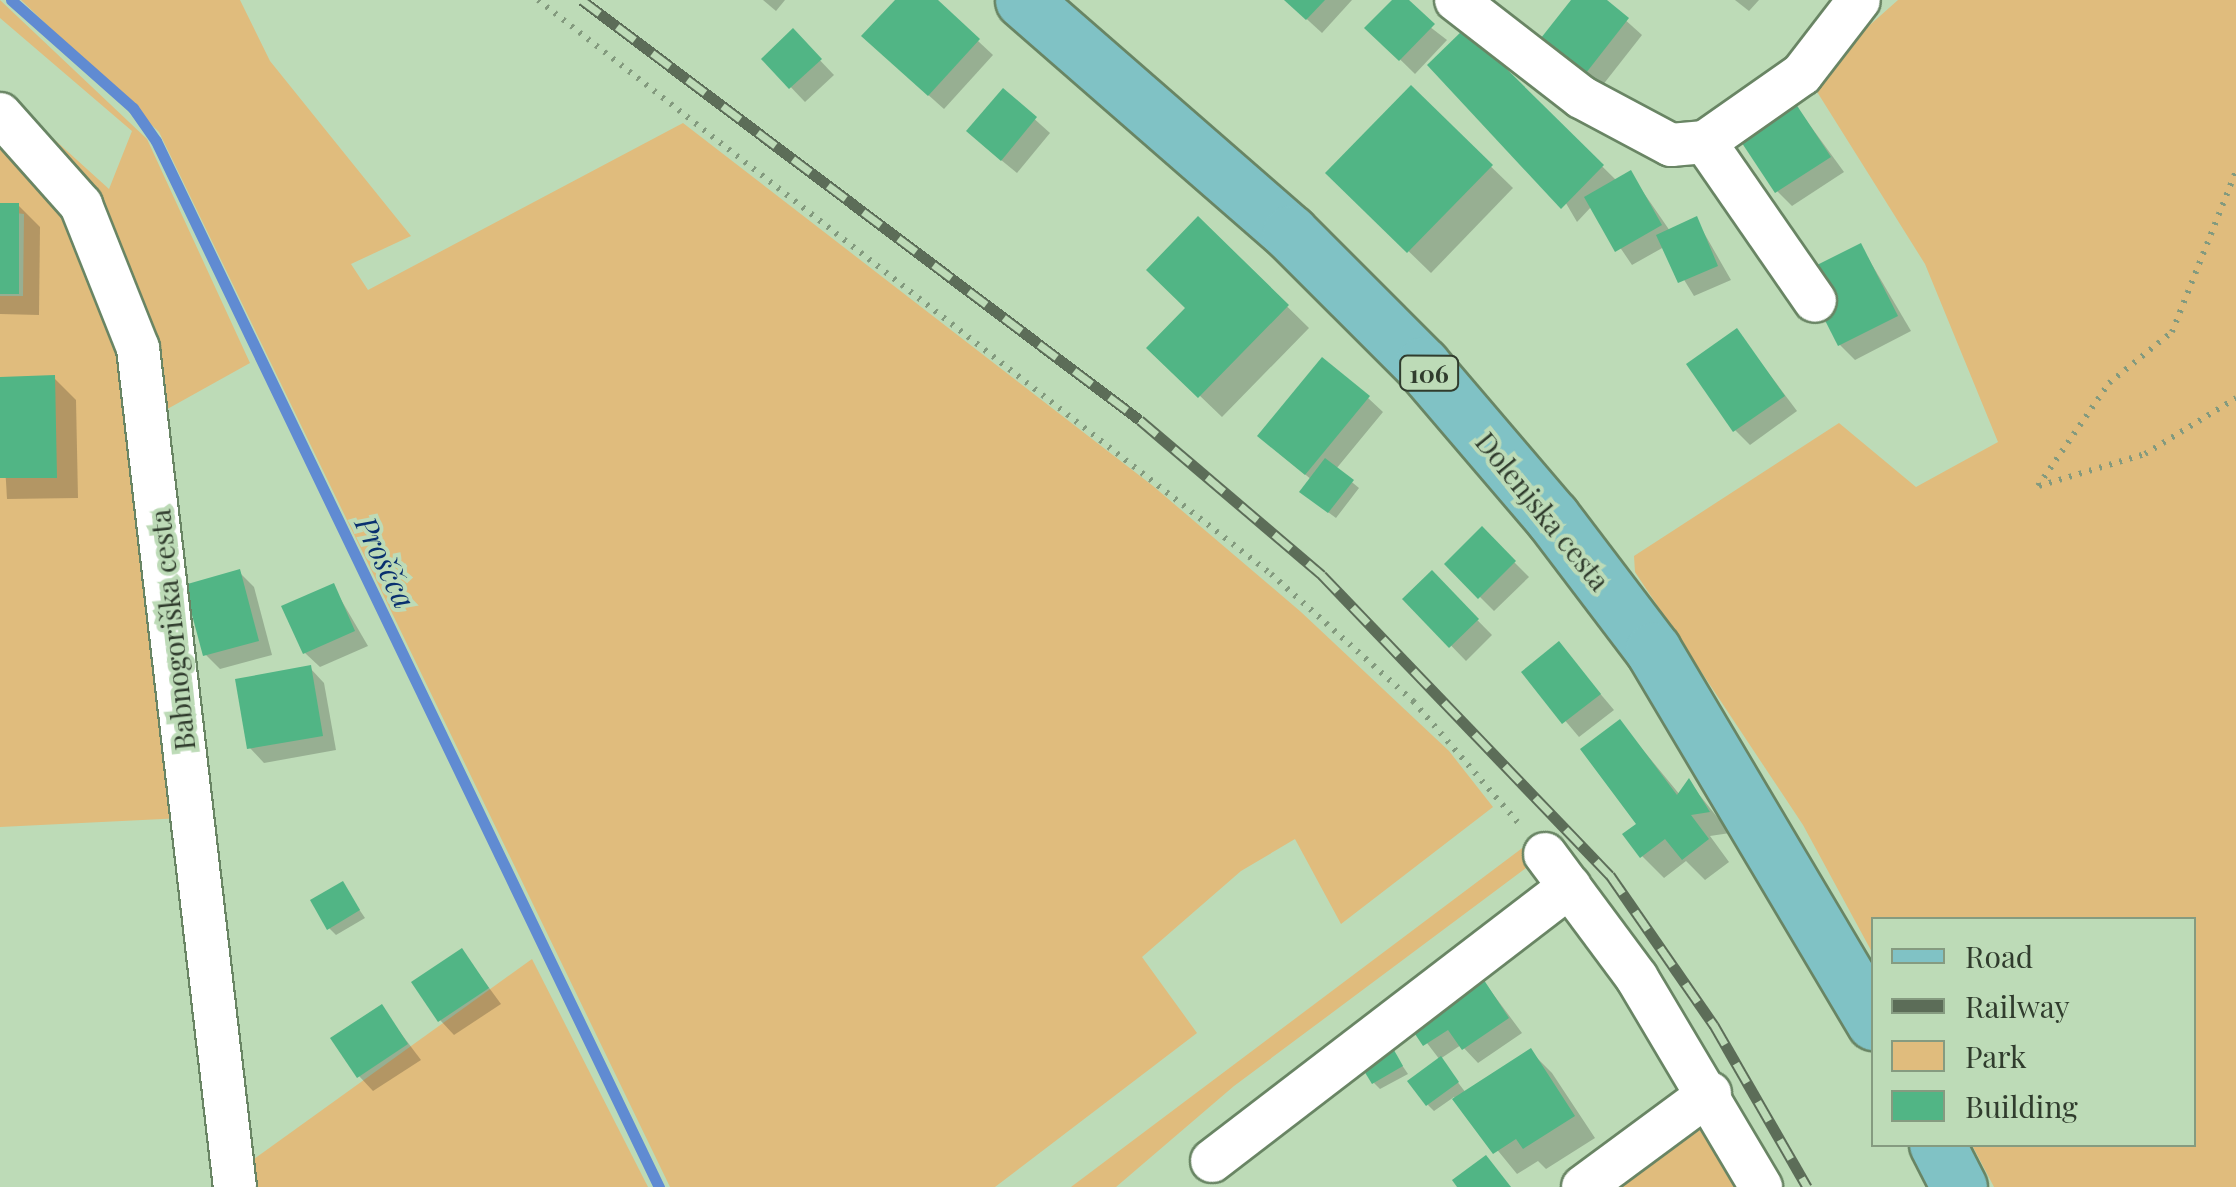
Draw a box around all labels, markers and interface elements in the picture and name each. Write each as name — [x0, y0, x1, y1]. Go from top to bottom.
road number: 106 — [1399, 353, 1459, 393]
street label: Dolenjska cesta — [1469, 425, 1617, 597]
street label: Babnogoriška cesta — [143, 508, 201, 752]
water label: Proščca — [348, 510, 424, 614]
legend — [1871, 917, 2196, 1147]
text: Road — [1965, 936, 2033, 976]
text: Railway — [1965, 986, 2070, 1026]
text: Park — [1965, 1036, 2027, 1076]
text: Building — [1965, 1086, 2078, 1126]

